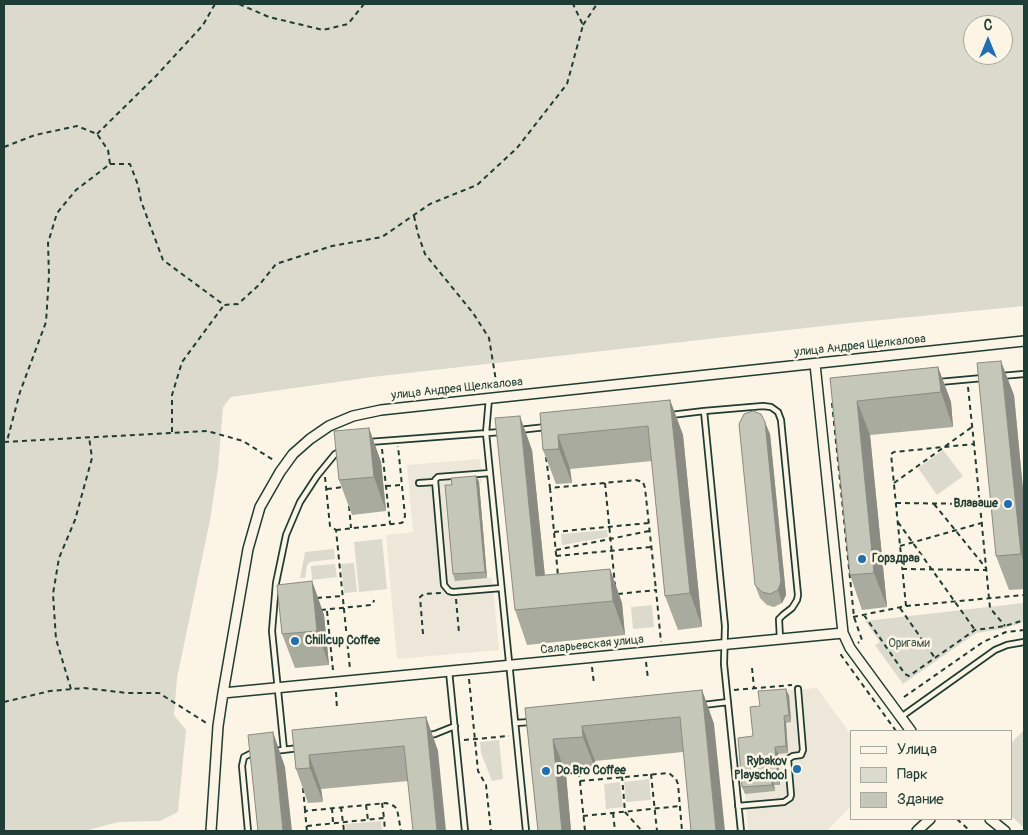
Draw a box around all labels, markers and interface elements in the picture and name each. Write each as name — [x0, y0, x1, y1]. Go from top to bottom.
north arrow — [963, 15, 1013, 65]
text: С — [984, 17, 992, 34]
street label: улица Андрея Щелкалова — [794, 332, 926, 360]
street label: улица Андрея Щелкалова — [391, 375, 523, 403]
place label: Влаваше — [953, 497, 998, 511]
marker: Влаваше — [1002, 498, 1014, 510]
place label: Горздрав — [872, 552, 920, 566]
marker: Горздрав — [856, 553, 868, 565]
street label: Саларьевская улица — [540, 632, 644, 658]
place label: Chillcup Coffee — [305, 634, 380, 648]
marker: Chillcup Coffee — [289, 635, 301, 647]
park label: Оригами — [888, 637, 930, 651]
legend — [850, 730, 1013, 820]
text: Улица — [897, 740, 937, 759]
place label: Rybakov Playschool — [734, 755, 787, 783]
marker: Rybakov Playschool — [791, 763, 803, 775]
place label: Do.Bro Coffee — [556, 764, 626, 778]
marker: Do.Bro Coffee — [540, 765, 552, 777]
text: Парк — [897, 765, 928, 784]
text: Здание — [897, 790, 944, 809]

